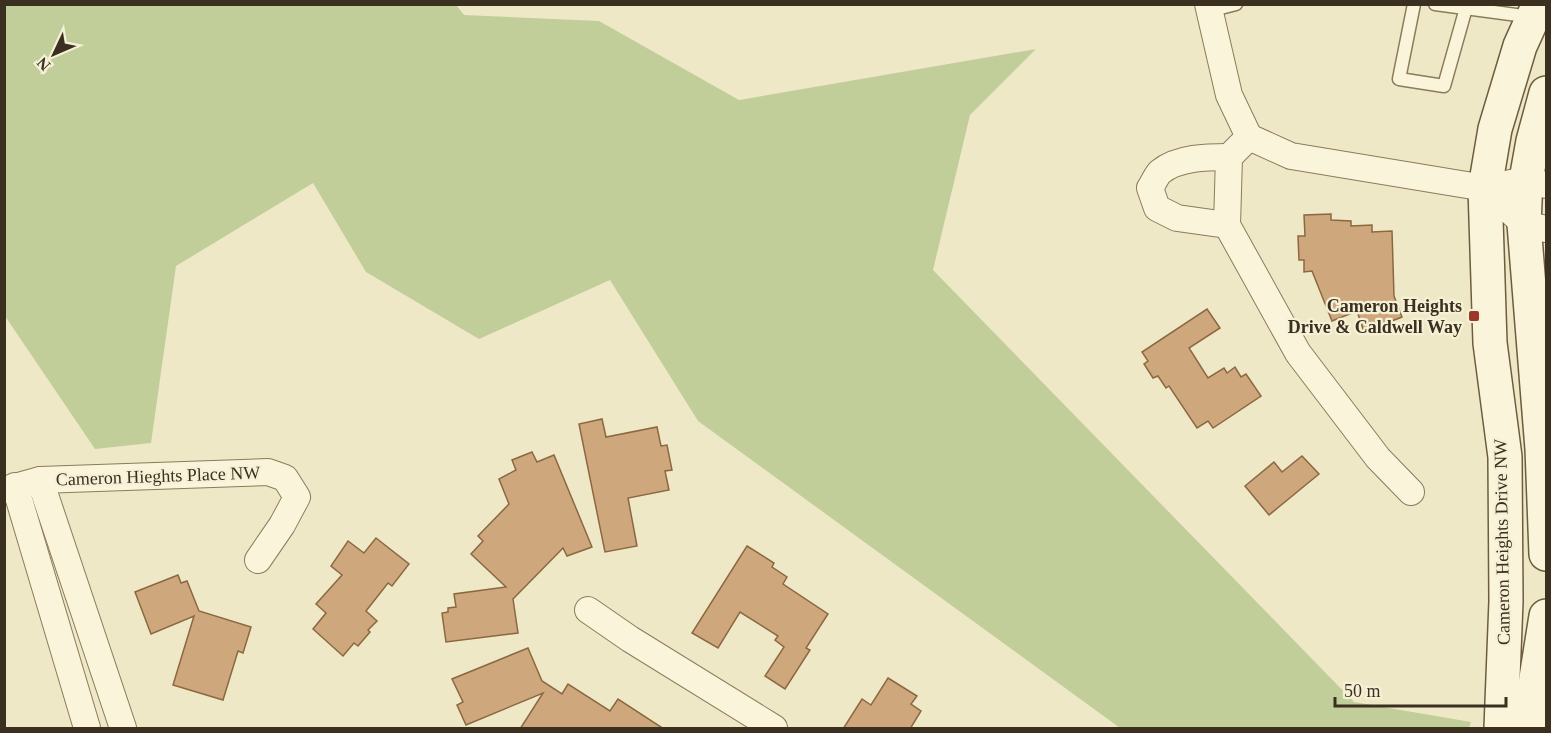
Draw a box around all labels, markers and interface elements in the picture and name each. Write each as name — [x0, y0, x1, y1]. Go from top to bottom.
north arrow — [24, 24, 84, 84]
text: N — [33, 54, 54, 74]
place label: Cameron Heights Drive & Caldwell Way — [1288, 296, 1462, 337]
marker: Cameron Heights Drive & Caldwell Way — [1467, 309, 1481, 323]
street label: Cameron Heights Drive NW — [1490, 439, 1514, 645]
street label: Cameron Hieghts Place NW — [55, 462, 261, 490]
scale bar — [1335, 670, 1506, 708]
text: 50 m — [1344, 681, 1381, 701]

